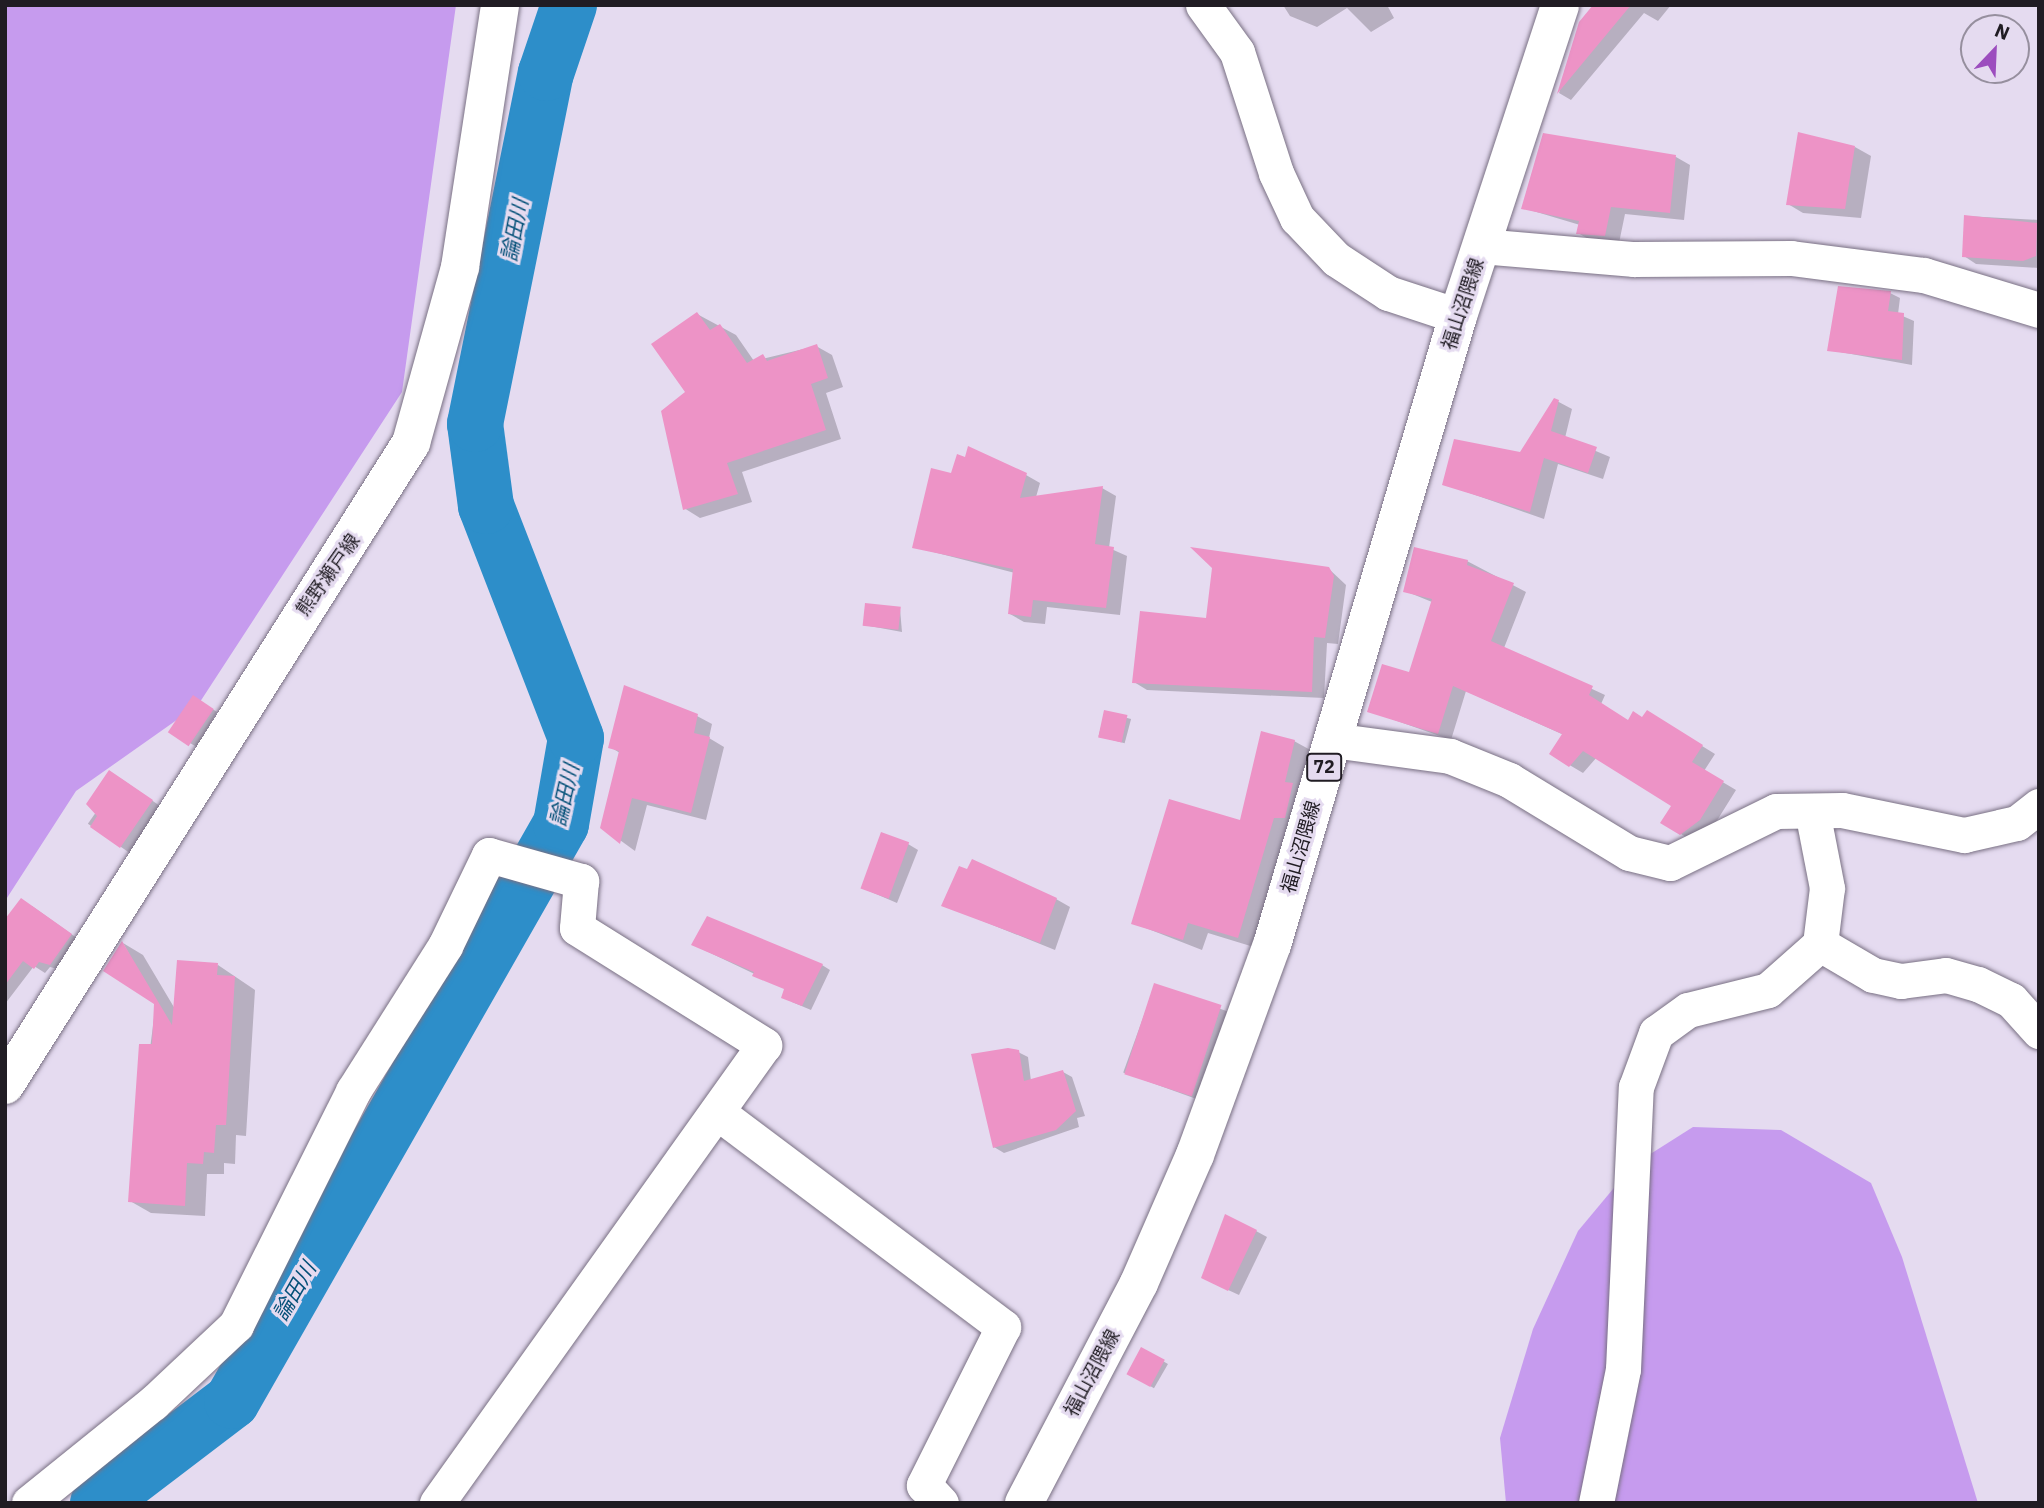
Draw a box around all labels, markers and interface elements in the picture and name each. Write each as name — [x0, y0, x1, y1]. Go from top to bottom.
north arrow — [1960, 14, 2030, 84]
text: N — [1991, 18, 2013, 45]
water label: 論田川 — [496, 197, 532, 263]
street label: 福山沼隈線 — [1437, 255, 1489, 353]
street label: 熊野瀬戸線 — [291, 530, 365, 620]
road number: 72 — [1305, 752, 1343, 782]
water label: 論田川 — [545, 761, 583, 829]
street label: 福山沼隈線 — [1277, 798, 1325, 896]
water label: 論田川 — [267, 1257, 321, 1325]
street label: 福山沼隈線 — [1060, 1326, 1124, 1420]

